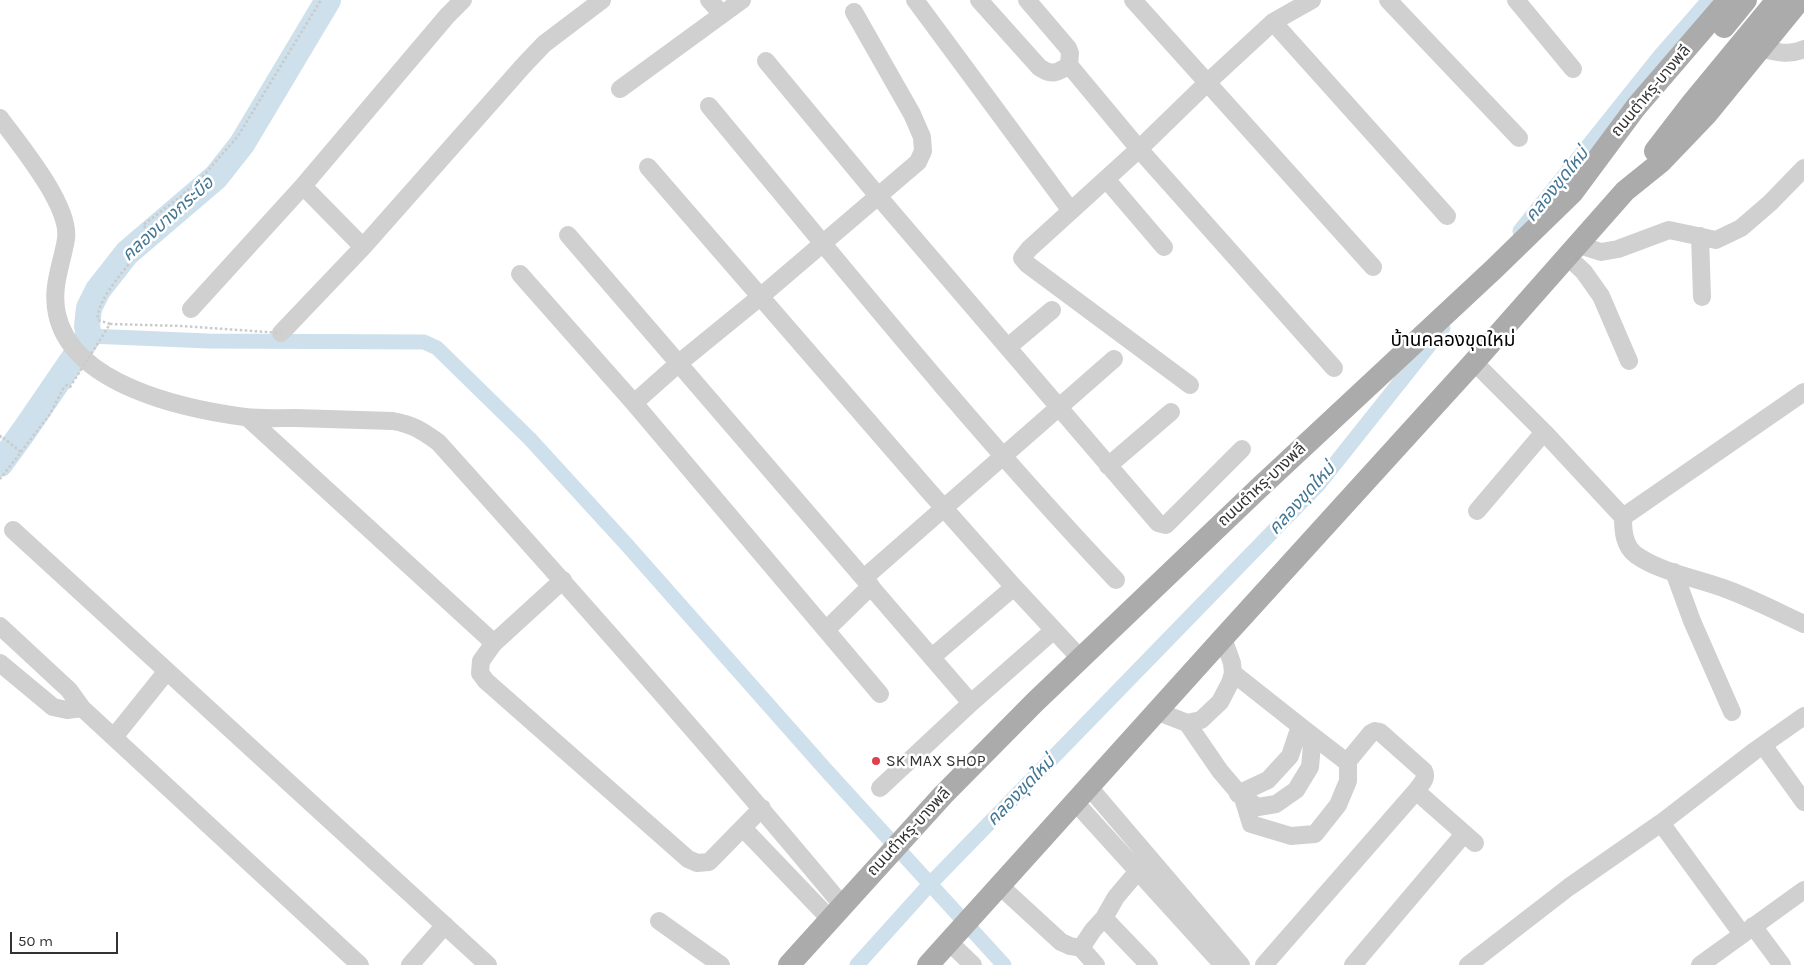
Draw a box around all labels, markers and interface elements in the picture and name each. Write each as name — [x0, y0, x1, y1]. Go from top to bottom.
street label: ถนนตำหรุ-บางพลี — [1607, 41, 1695, 141]
water label: คลองขุดใหม่ — [1521, 144, 1593, 226]
water label: คลองบางกระบือ — [118, 172, 218, 266]
district label: บ้านคลองขุดใหม่ — [1391, 330, 1515, 352]
street label: ถนนตำหรุ-บางพลี — [1214, 439, 1310, 531]
water label: คลองขุดใหม่ — [1264, 459, 1340, 539]
place label: SK MAX SHOP — [886, 751, 986, 771]
water label: คลองขุดใหม่ — [982, 751, 1060, 831]
marker: SK MAX SHOP — [870, 755, 882, 767]
street label: ถนนตำหรุ-บางพลี — [863, 784, 955, 880]
scale bar — [12, 922, 120, 954]
text: 50 m — [18, 932, 53, 950]

